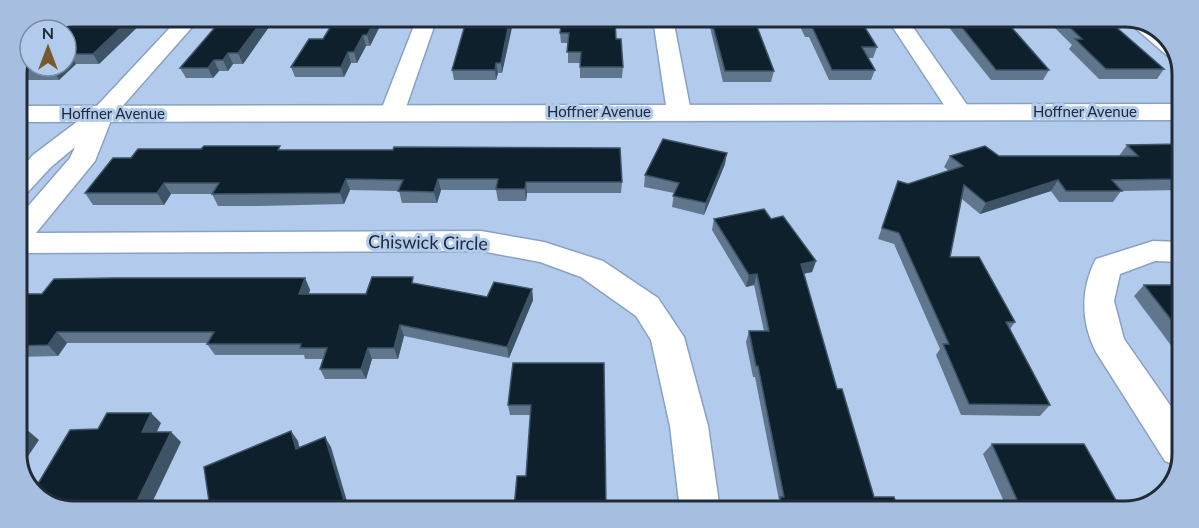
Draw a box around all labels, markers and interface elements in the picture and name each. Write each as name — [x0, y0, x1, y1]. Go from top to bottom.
north arrow — [18, 18, 78, 78]
text: N — [42, 23, 54, 42]
street label: Hoffner Avenue — [547, 102, 651, 120]
street label: Hoffner Avenue — [1033, 102, 1137, 120]
street label: Hoffner Avenue — [61, 104, 165, 122]
street label: Chiswick Circle — [368, 230, 488, 254]

